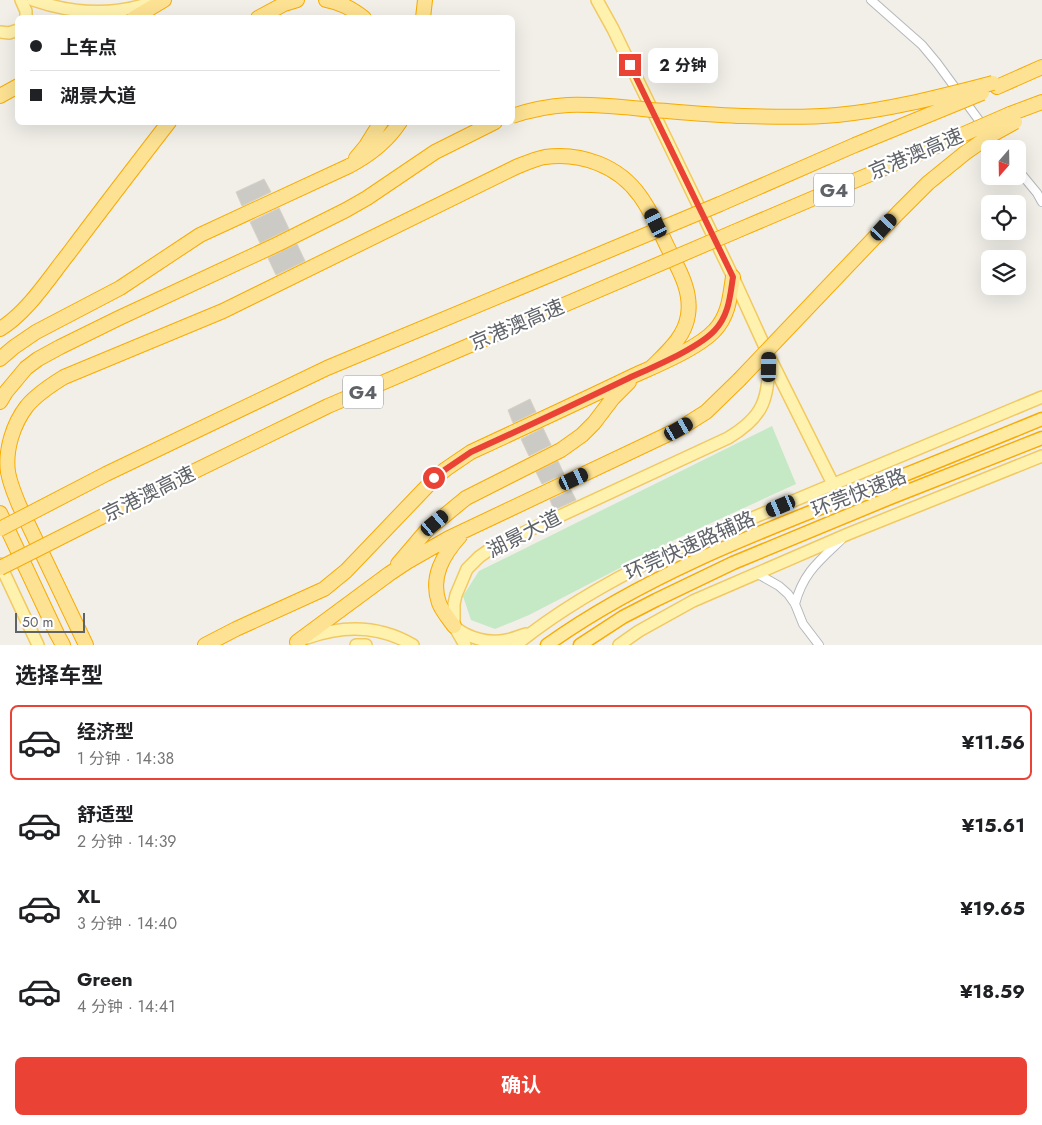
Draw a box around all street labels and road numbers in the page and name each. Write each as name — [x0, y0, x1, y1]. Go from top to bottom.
street label: 京港澳高速 — [864, 121, 968, 187]
road number: G4 — [814, 174, 854, 206]
street label: 京港澳高速 — [465, 292, 569, 358]
road number: G4 — [343, 376, 383, 408]
street label: 京港澳高速 — [98, 459, 200, 529]
street label: 环莞快速路 — [807, 462, 911, 524]
street label: 湖景大道 — [482, 503, 566, 565]
street label: 环莞快速路辅路 — [620, 504, 760, 588]

